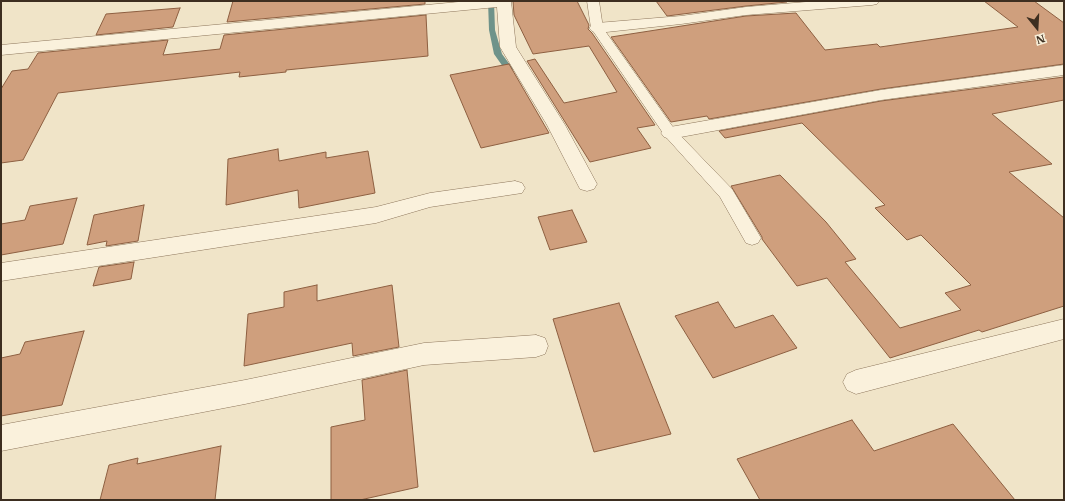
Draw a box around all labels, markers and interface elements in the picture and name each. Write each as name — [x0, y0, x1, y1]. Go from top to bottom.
north arrow — [1017, 8, 1057, 48]
text: N — [1034, 31, 1047, 47]

